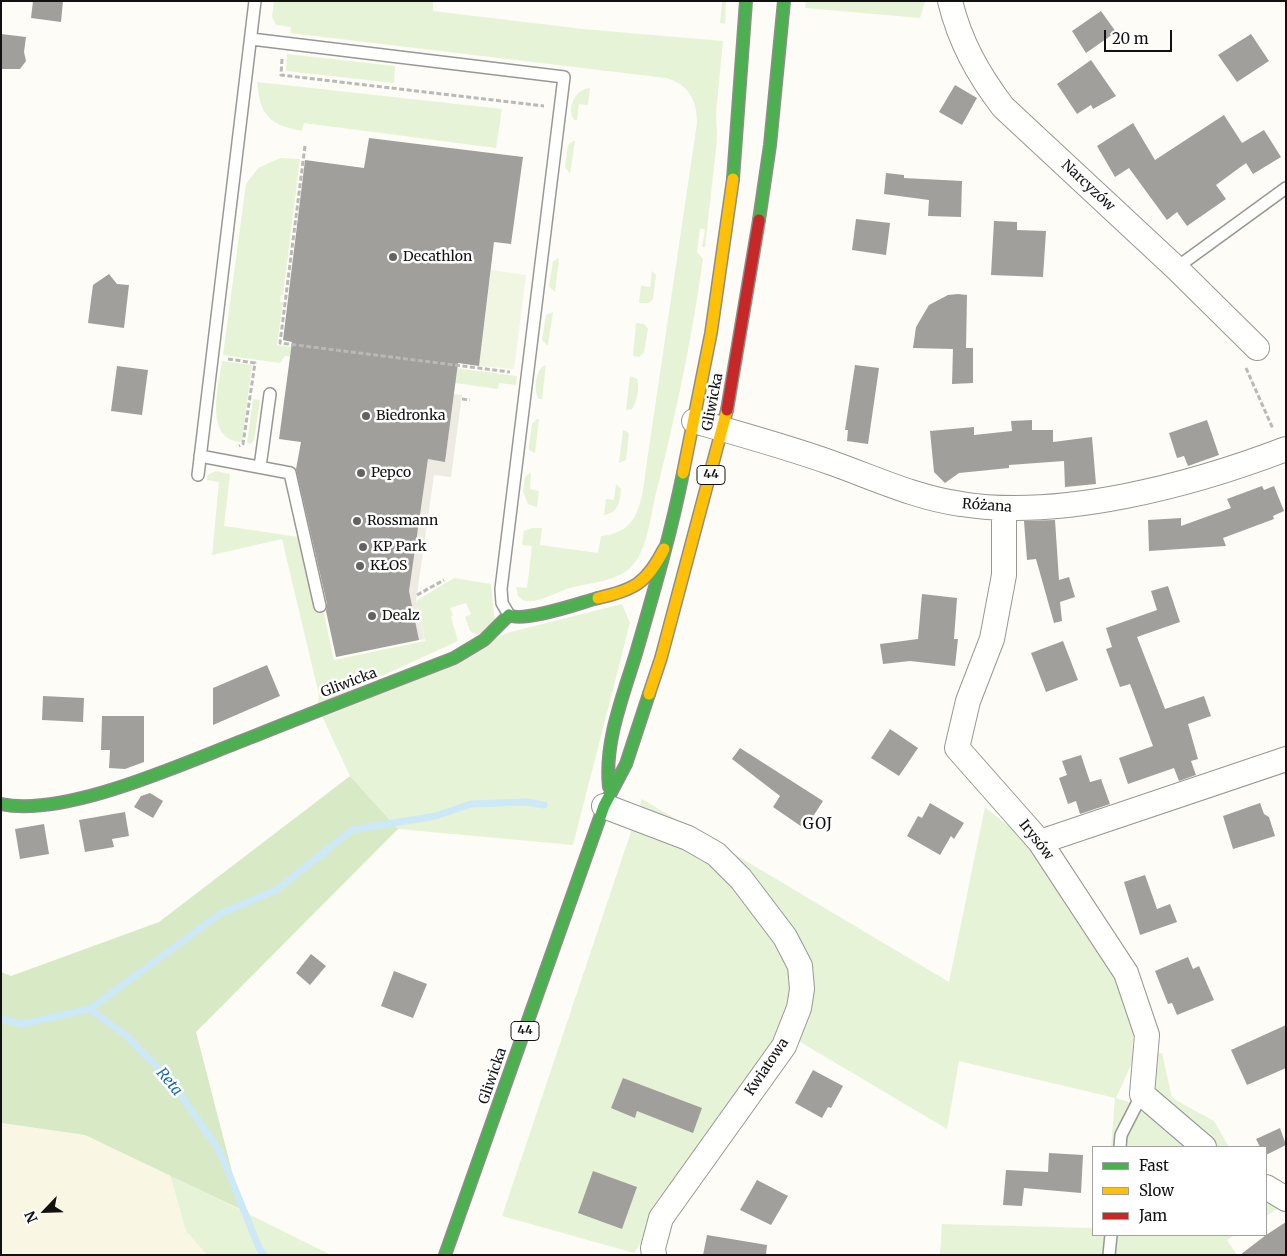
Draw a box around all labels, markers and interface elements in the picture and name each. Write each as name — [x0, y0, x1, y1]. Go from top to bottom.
scale bar — [1107, 20, 1174, 52]
text: 20 m — [1112, 29, 1149, 48]
street label: Narcyzów — [1058, 157, 1118, 215]
place label: Decathlon — [403, 249, 472, 265]
marker: Decathlon — [387, 251, 399, 263]
street label: Gliwicka — [699, 372, 727, 432]
place label: Biedronka — [376, 408, 445, 424]
marker: Biedronka — [360, 410, 372, 422]
place label: Pepco — [371, 465, 411, 481]
road number: 44 — [697, 466, 725, 484]
marker: Pepco — [355, 467, 367, 479]
street label: Różana — [962, 496, 1012, 516]
place label: Rossmann — [367, 513, 438, 529]
marker: Rossmann — [351, 515, 363, 527]
place label: KP Park — [373, 539, 427, 555]
marker: KP Park — [357, 541, 369, 553]
place label: KŁOS — [370, 558, 407, 574]
marker: KŁOS — [354, 560, 366, 572]
place label: Dealz — [382, 608, 420, 624]
marker: Dealz — [366, 610, 378, 622]
street label: Gliwicka — [319, 665, 379, 701]
district label: GOJ — [802, 816, 834, 834]
street label: Irysów — [1015, 817, 1057, 863]
road number: 44 — [511, 1021, 539, 1040]
street label: Kwiatowa — [742, 1035, 792, 1099]
street label: Gliwicka — [476, 1046, 510, 1106]
water label: Reta — [152, 1064, 186, 1100]
legend — [1092, 1146, 1267, 1236]
text: Fast — [1139, 1156, 1169, 1175]
text: Slow — [1139, 1181, 1174, 1200]
north arrow — [20, 1186, 70, 1236]
text: Jam — [1139, 1206, 1167, 1225]
text: N — [21, 1208, 42, 1226]

